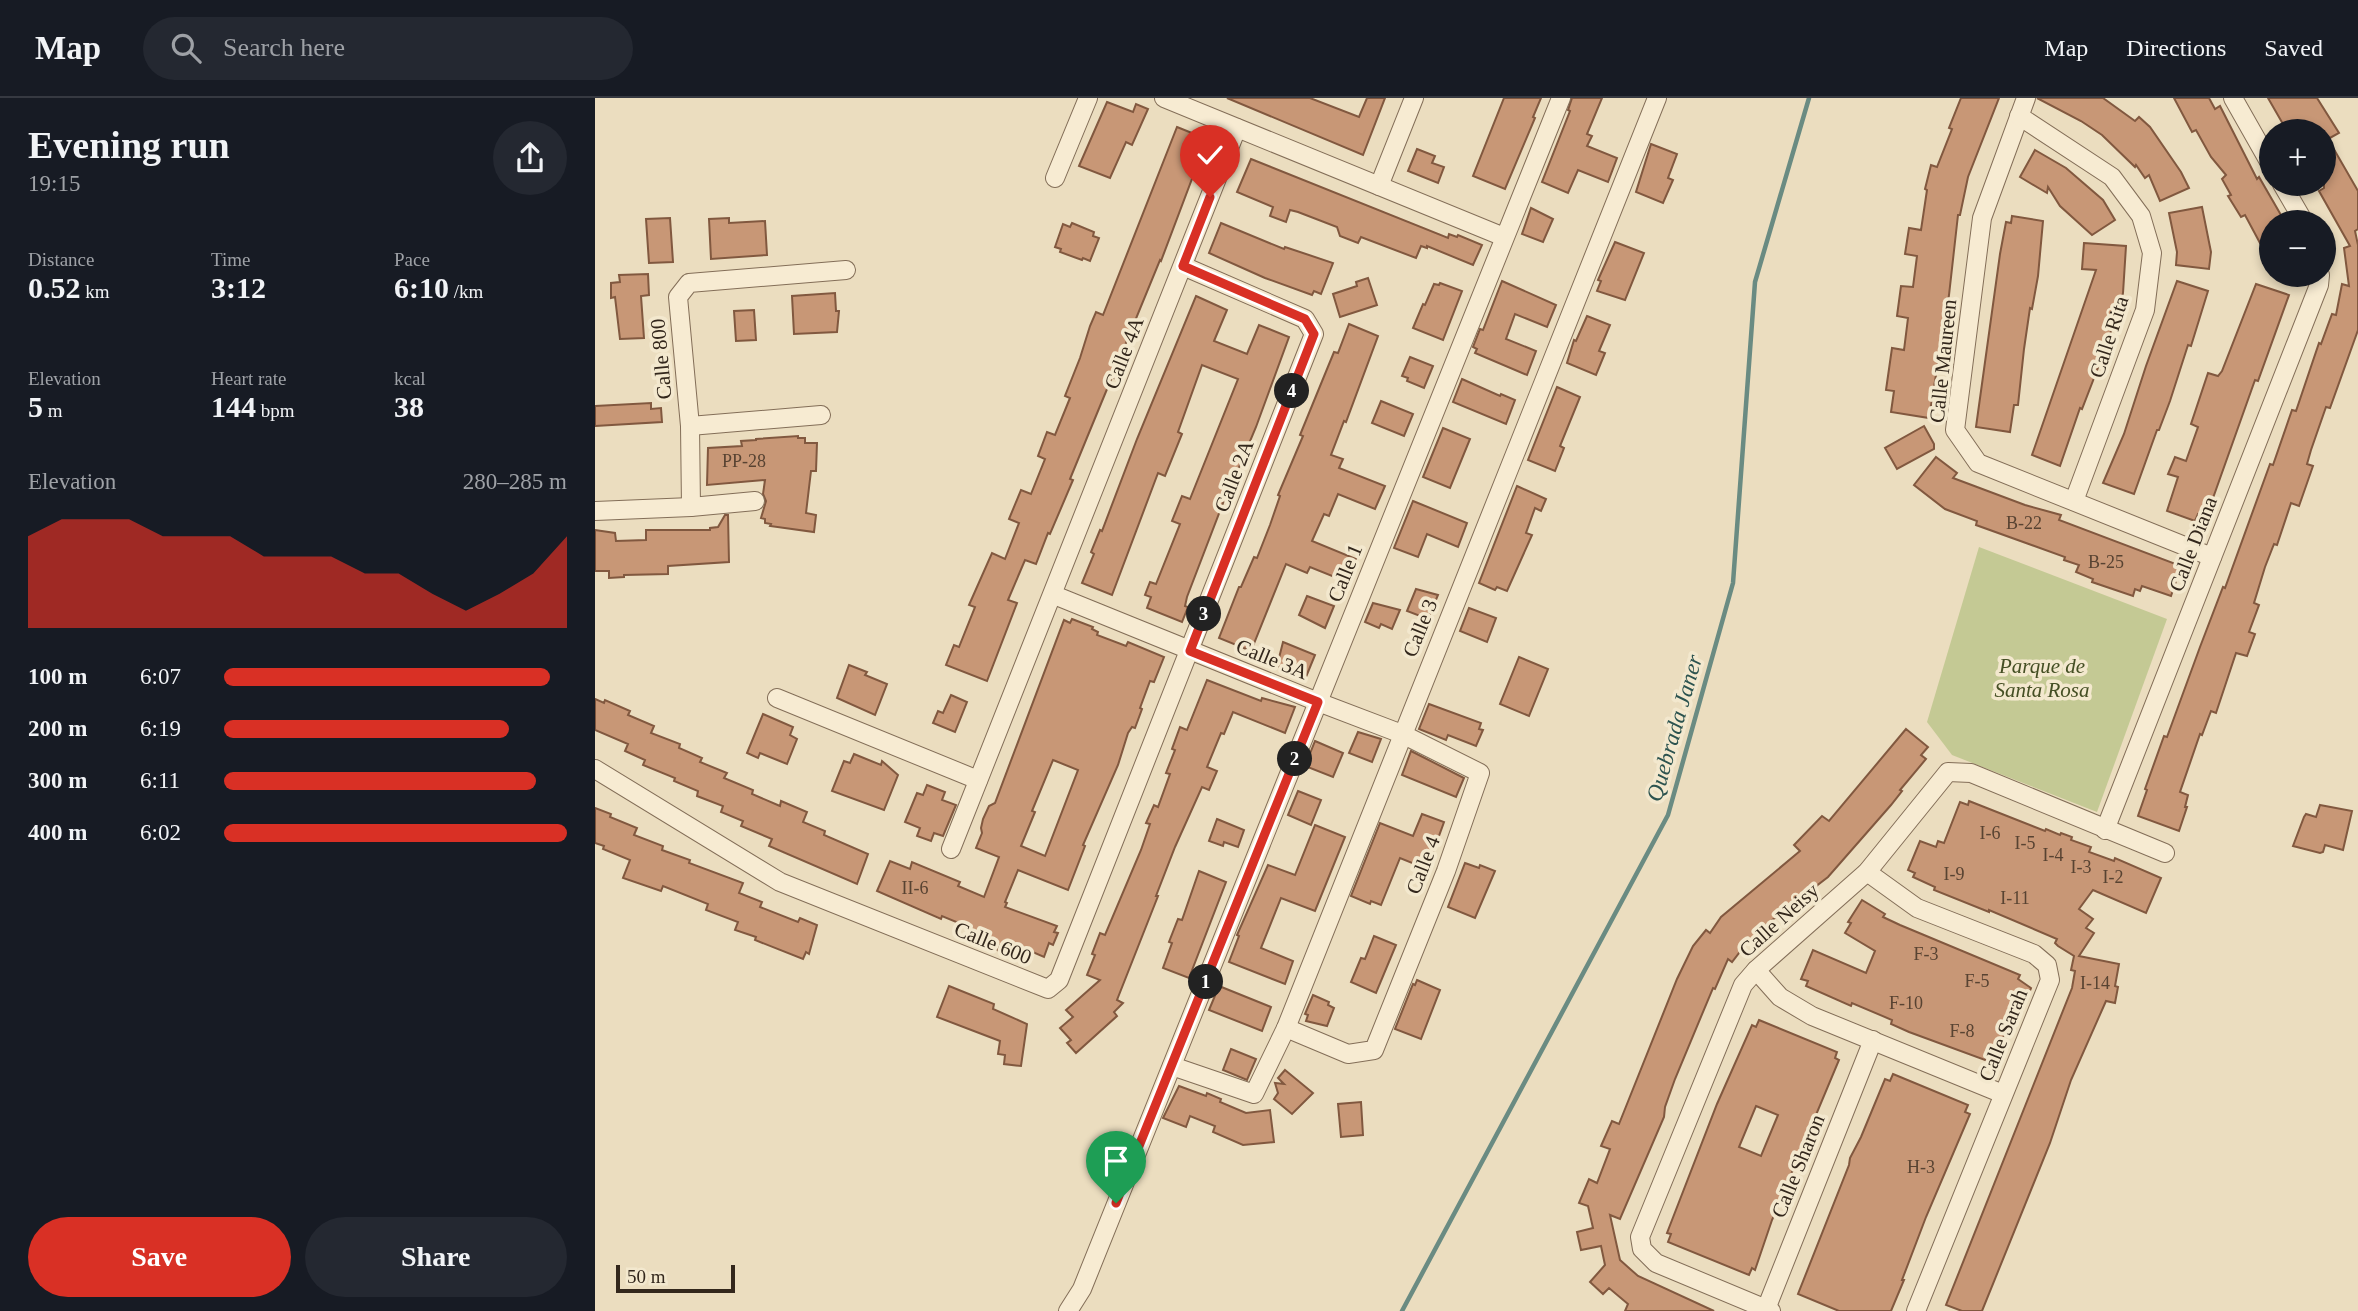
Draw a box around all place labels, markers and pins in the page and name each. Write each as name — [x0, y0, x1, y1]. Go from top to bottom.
pin — [1180, 125, 1240, 197]
pin: 4 — [1275, 374, 1309, 408]
pin: 3 — [1187, 596, 1221, 632]
pin: 2 — [1277, 742, 1313, 776]
pin: 1 — [1189, 964, 1223, 1000]
pin — [1086, 1131, 1146, 1203]

